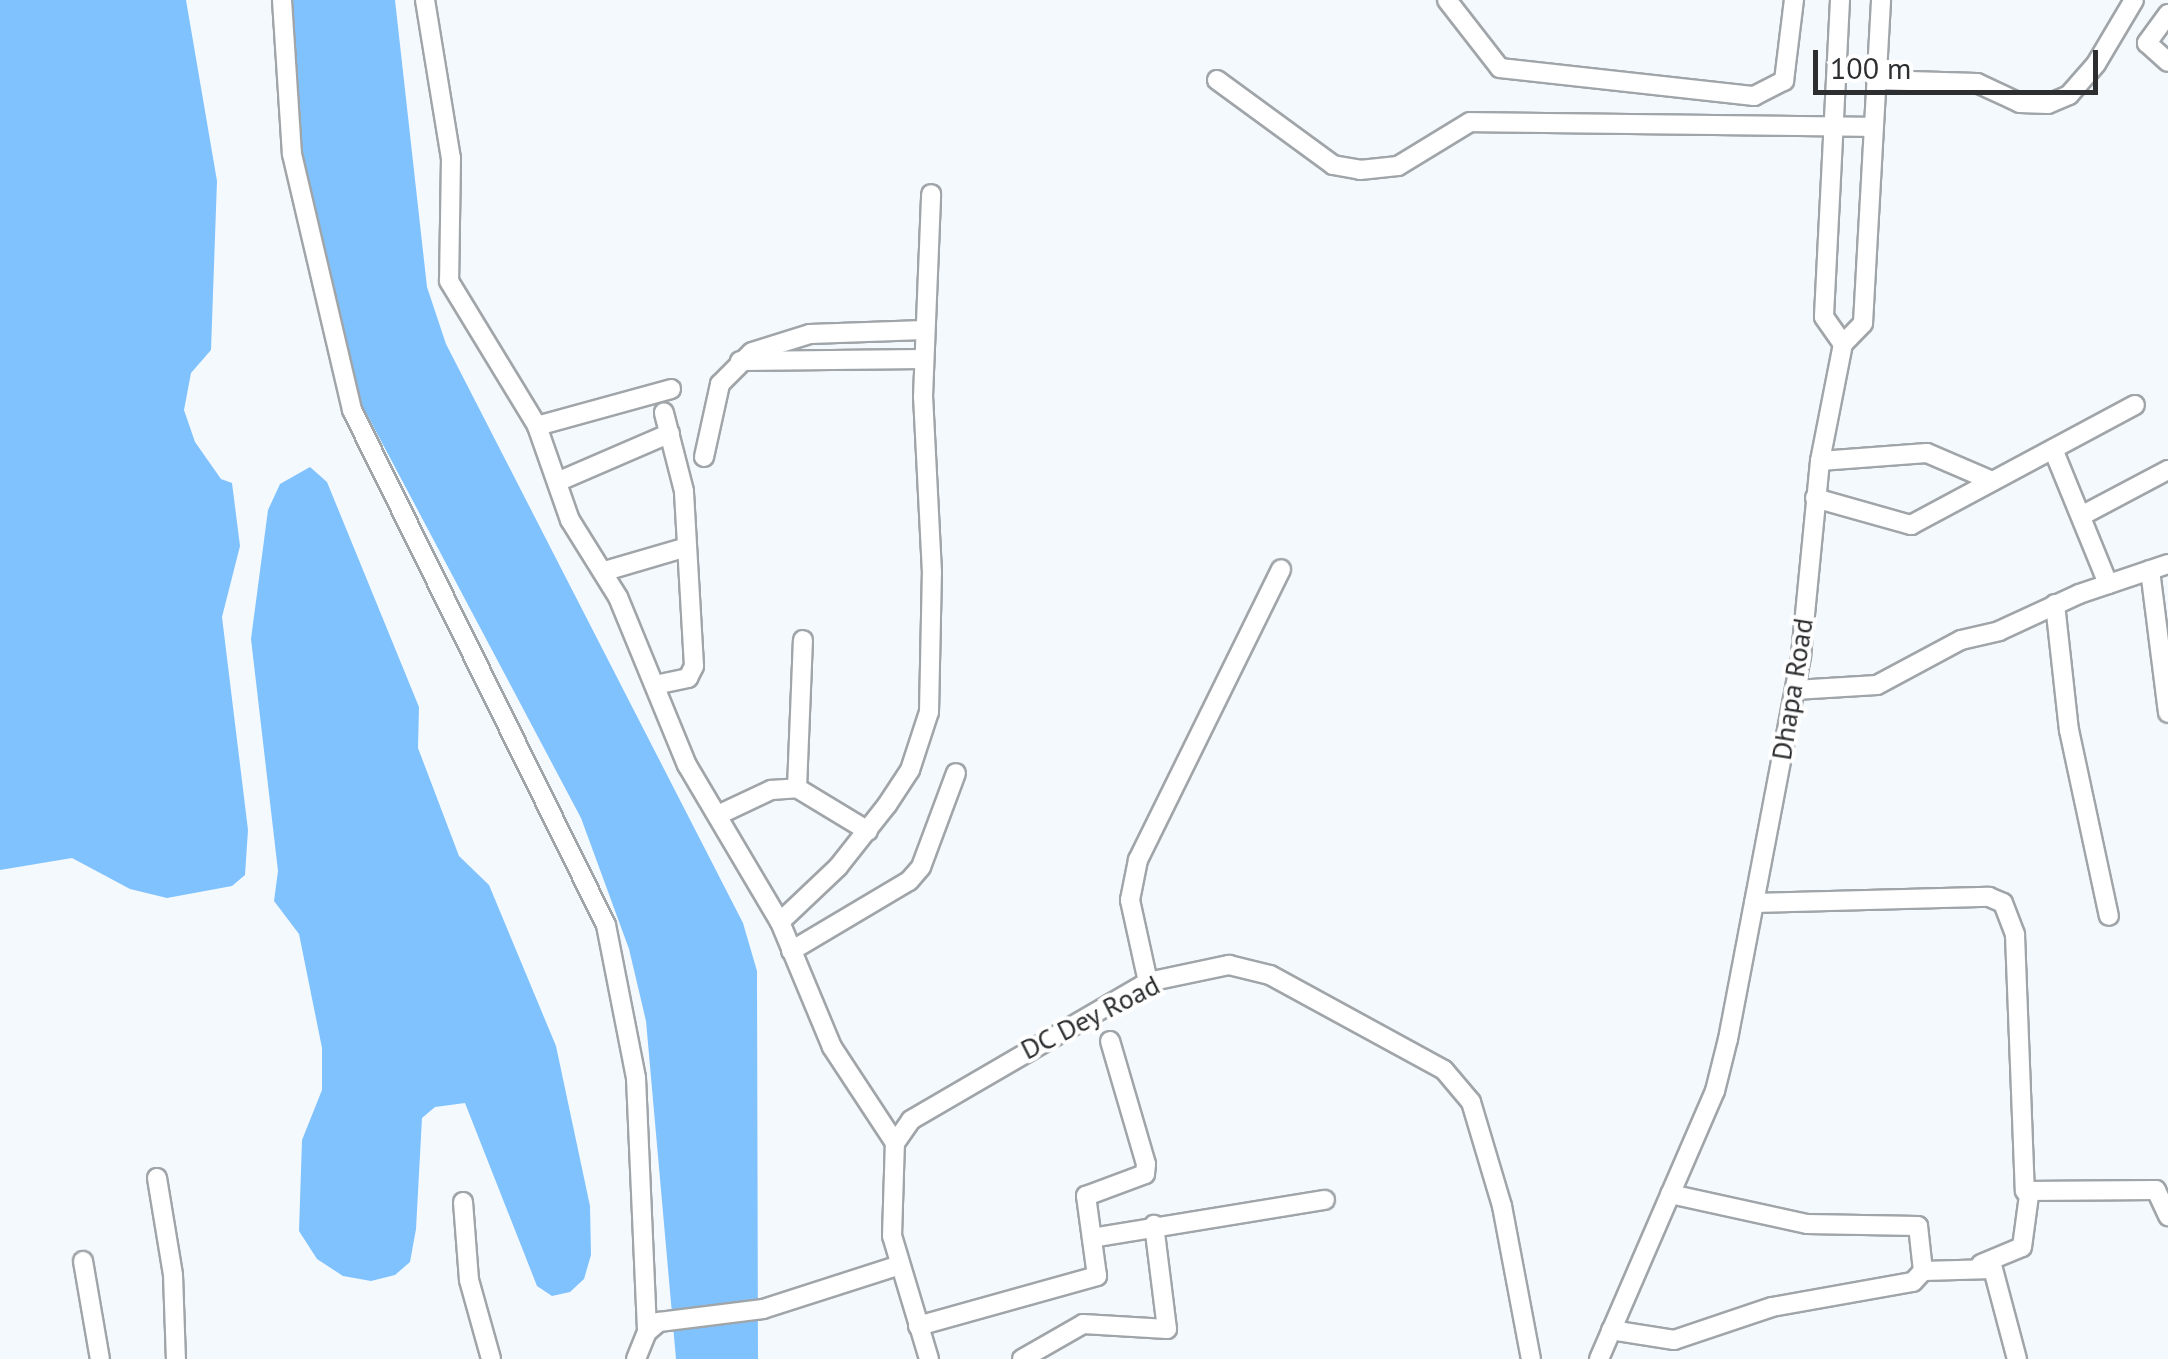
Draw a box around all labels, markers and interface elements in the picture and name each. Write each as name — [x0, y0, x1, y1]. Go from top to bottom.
scale bar — [1818, 30, 2103, 92]
text: 100 m — [1830, 48, 1911, 87]
street label: Dhapa Road — [1764, 616, 1820, 762]
street label: DC Dey Road — [1014, 967, 1166, 1067]

